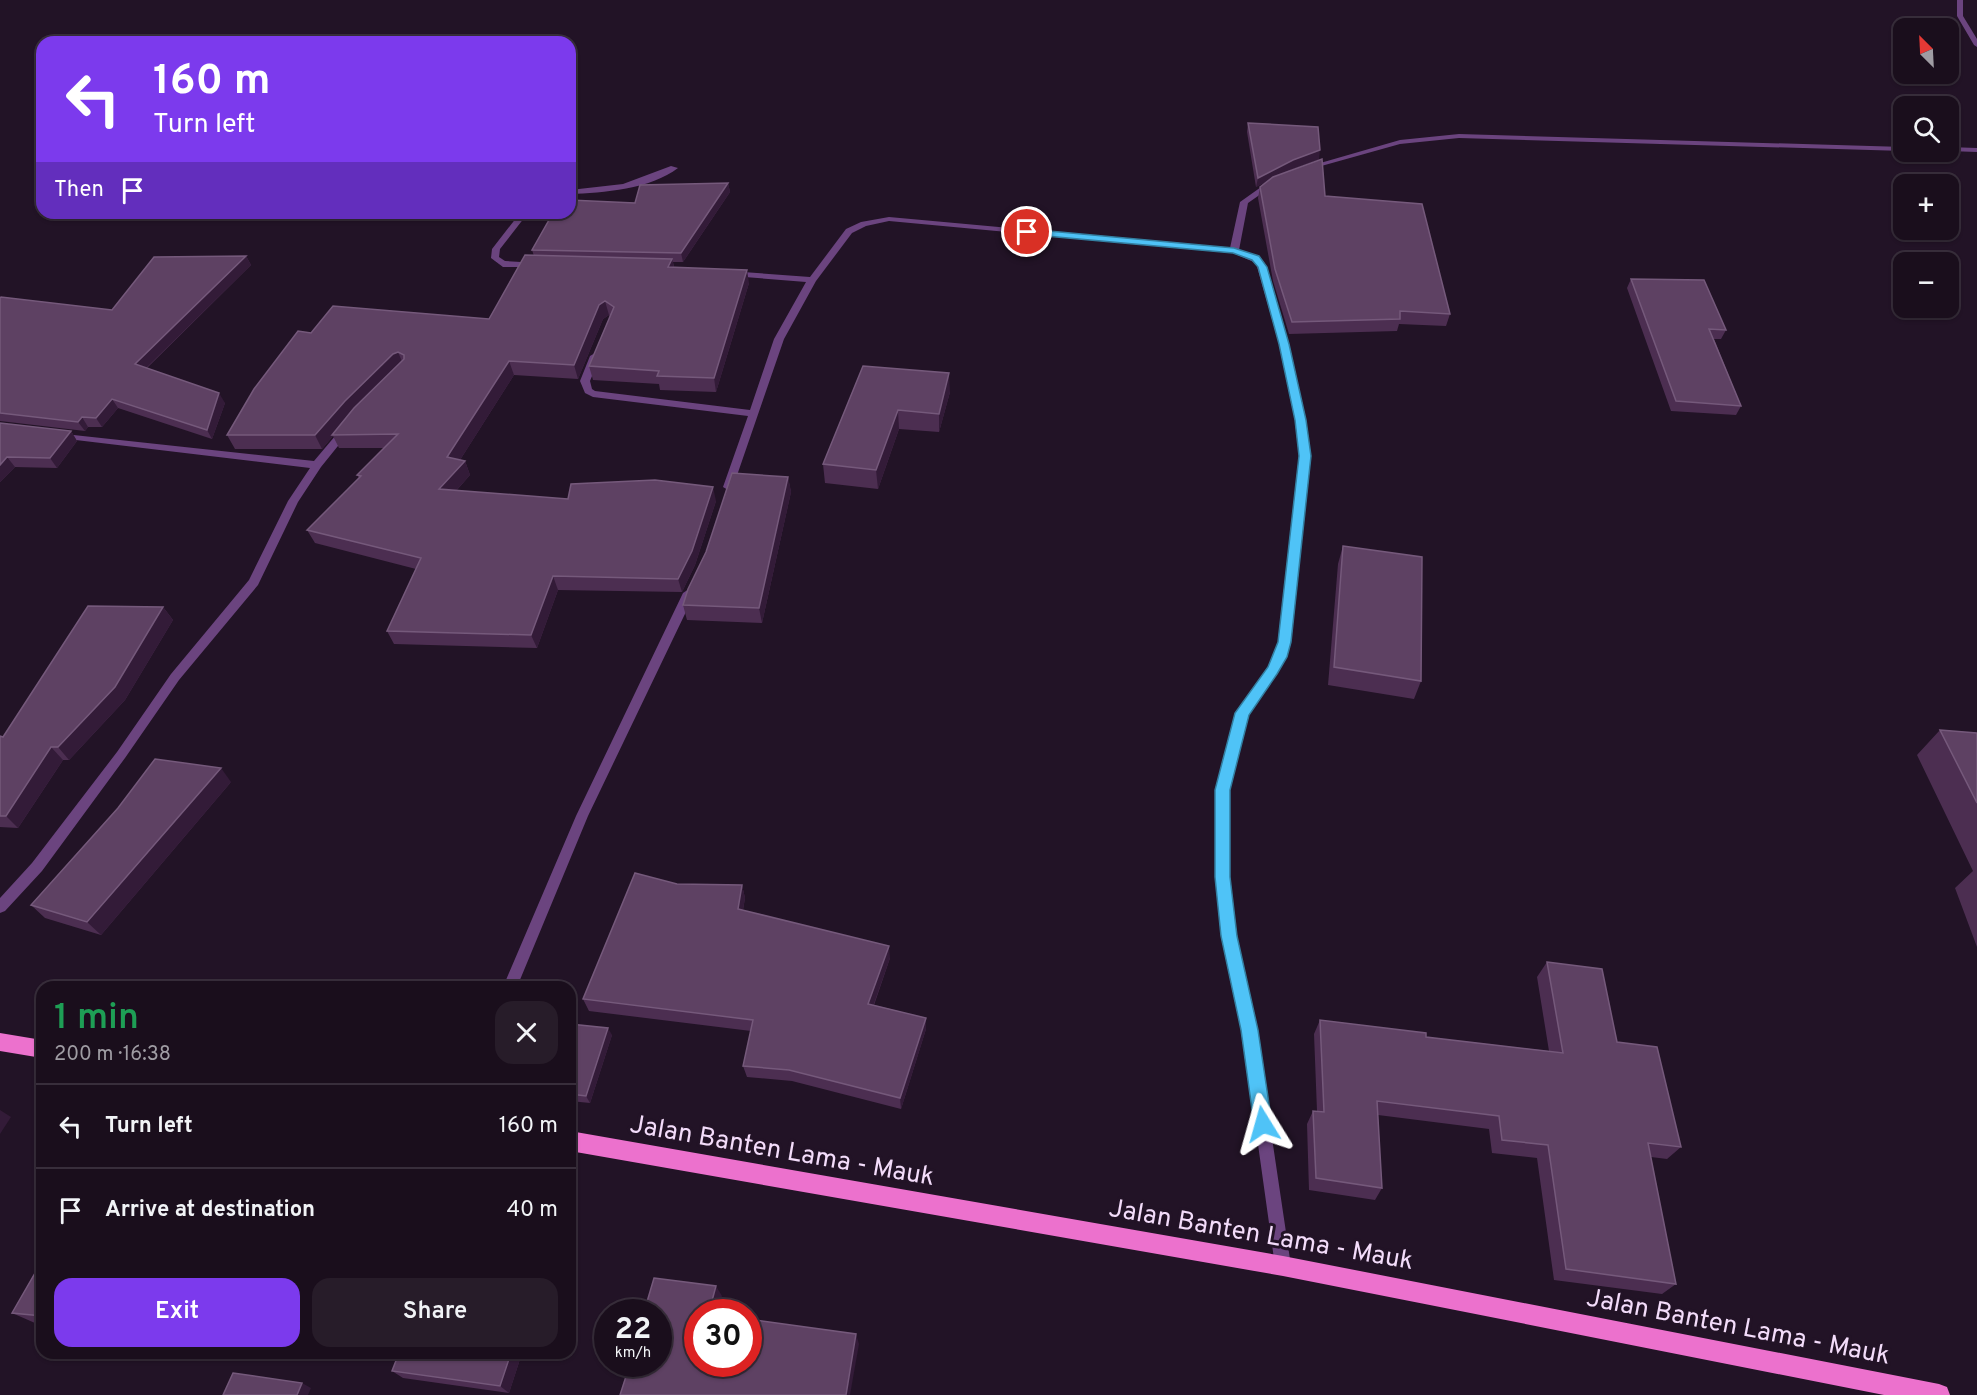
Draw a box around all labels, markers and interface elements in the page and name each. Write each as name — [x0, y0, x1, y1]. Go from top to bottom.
north arrow — [1893, 18, 1959, 84]
map controls — [1893, 18, 1959, 318]
text: 160 m — [153, 56, 271, 109]
icon: left — [54, 60, 132, 138]
button: search — [1893, 96, 1959, 162]
text: Turn left — [153, 108, 255, 142]
icon: arrive — [116, 174, 149, 207]
button: + — [1893, 174, 1959, 240]
text: Then — [54, 177, 104, 204]
pin — [1001, 206, 1052, 257]
icon: arrive — [1010, 215, 1043, 248]
button: − — [1893, 252, 1959, 318]
text: 1 min — [54, 996, 139, 1042]
button: close — [495, 1001, 558, 1064]
text: 200 m · 16:38 — [54, 1042, 171, 1068]
position arrow — [1231, 1092, 1295, 1156]
street label: Jalan Banten Lama - Mauk — [627, 1109, 937, 1195]
icon: left — [54, 1110, 87, 1143]
text: Turn left — [105, 1113, 193, 1140]
text: 160 m — [499, 1113, 558, 1140]
street label: Jalan Banten Lama - Mauk — [1106, 1193, 1416, 1279]
icon: arrive — [54, 1194, 87, 1227]
text: Arrive at destination — [105, 1197, 315, 1224]
text: 40 m — [506, 1197, 558, 1224]
button: Exit — [54, 1278, 300, 1347]
button: Share — [312, 1278, 558, 1347]
street label: Jalan Banten Lama - Mauk — [1583, 1282, 1893, 1374]
speed limit sign: 30 — [684, 1299, 762, 1377]
text: 22 — [615, 1312, 651, 1349]
text: km/h — [615, 1344, 651, 1363]

